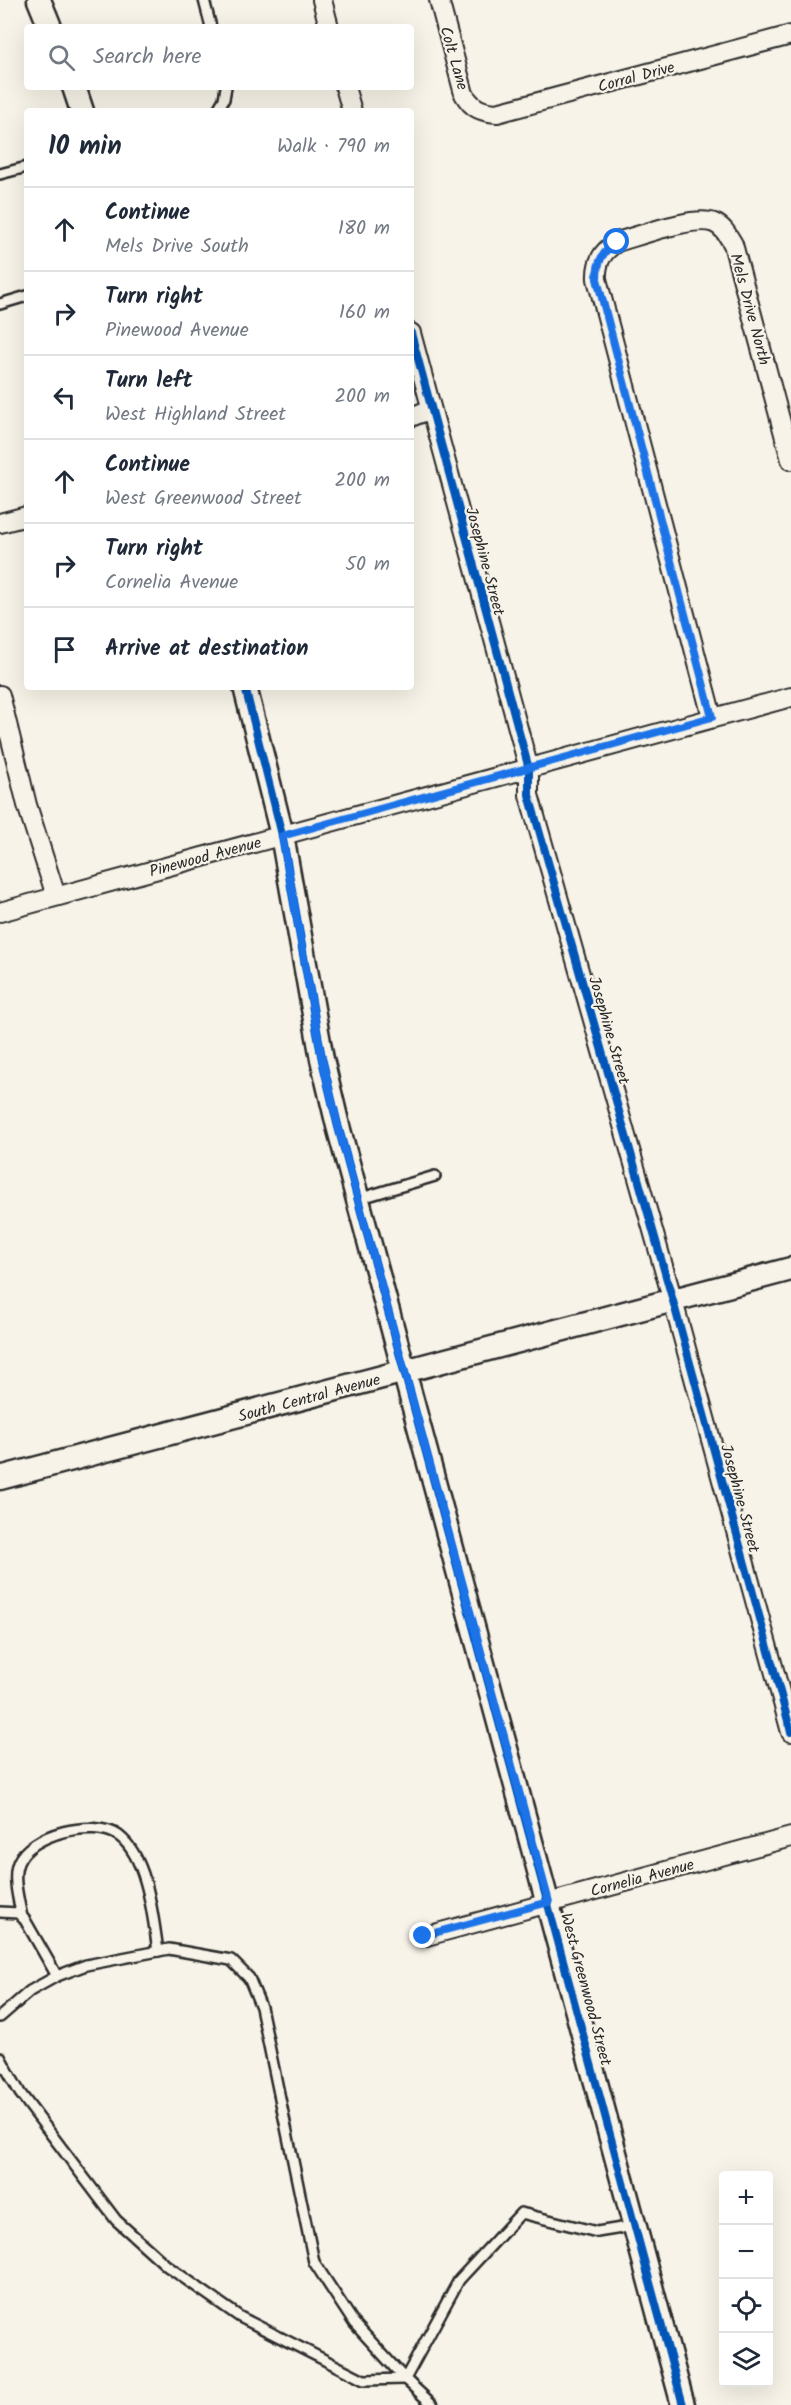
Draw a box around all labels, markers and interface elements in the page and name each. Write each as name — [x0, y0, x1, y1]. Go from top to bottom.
search box — [24, 24, 414, 90]
street label: Colt Lane — [433, 24, 475, 93]
text: Search here — [93, 40, 201, 75]
icon: search — [45, 41, 78, 74]
street label: Corral Drive — [595, 55, 678, 100]
text: 10 min — [48, 126, 122, 168]
text: Walk · 790 m — [277, 131, 390, 163]
text: Continue — [105, 196, 190, 231]
icon: ahead — [48, 213, 81, 246]
text: 180 m — [338, 213, 390, 245]
route start — [603, 228, 629, 254]
text: Mels Drive South — [105, 231, 249, 263]
street label: Mels Drive North — [723, 251, 776, 368]
text: Turn right — [105, 280, 203, 315]
icon: right — [48, 297, 81, 330]
text: 160 m — [339, 297, 390, 329]
text: Pinewood Avenue — [105, 315, 249, 347]
text: Turn left — [105, 364, 192, 399]
icon: left — [48, 381, 81, 414]
text: 200 m — [334, 381, 390, 413]
text: West Highland Street — [105, 399, 286, 431]
text: Continue — [105, 448, 190, 483]
icon: ahead — [48, 465, 81, 498]
text: 200 m — [334, 465, 390, 497]
text: West Greenwood Street — [105, 483, 302, 515]
street label: Josephine Street — [458, 504, 511, 619]
text: Turn right — [105, 532, 203, 567]
icon: right — [48, 549, 81, 582]
text: 50 m — [345, 549, 390, 581]
text: Cornelia Avenue — [105, 567, 238, 599]
text: Arrive at destination — [105, 632, 308, 667]
icon: arrive — [48, 633, 81, 666]
street label: Pinewood Avenue — [147, 830, 264, 884]
street label: Josephine Street — [581, 973, 636, 1088]
street label: South Central Avenue — [235, 1367, 383, 1429]
street label: Josephine Street — [713, 1441, 766, 1556]
street label: Cornelia Avenue — [588, 1853, 697, 1904]
street label: West Greenwood Street — [553, 1910, 618, 2069]
route end — [409, 1922, 435, 1948]
map controls — [719, 2171, 773, 2387]
button: + — [719, 2171, 773, 2225]
button: − — [719, 2225, 773, 2279]
button: locate — [719, 2279, 773, 2333]
button: layers — [719, 2333, 773, 2387]

